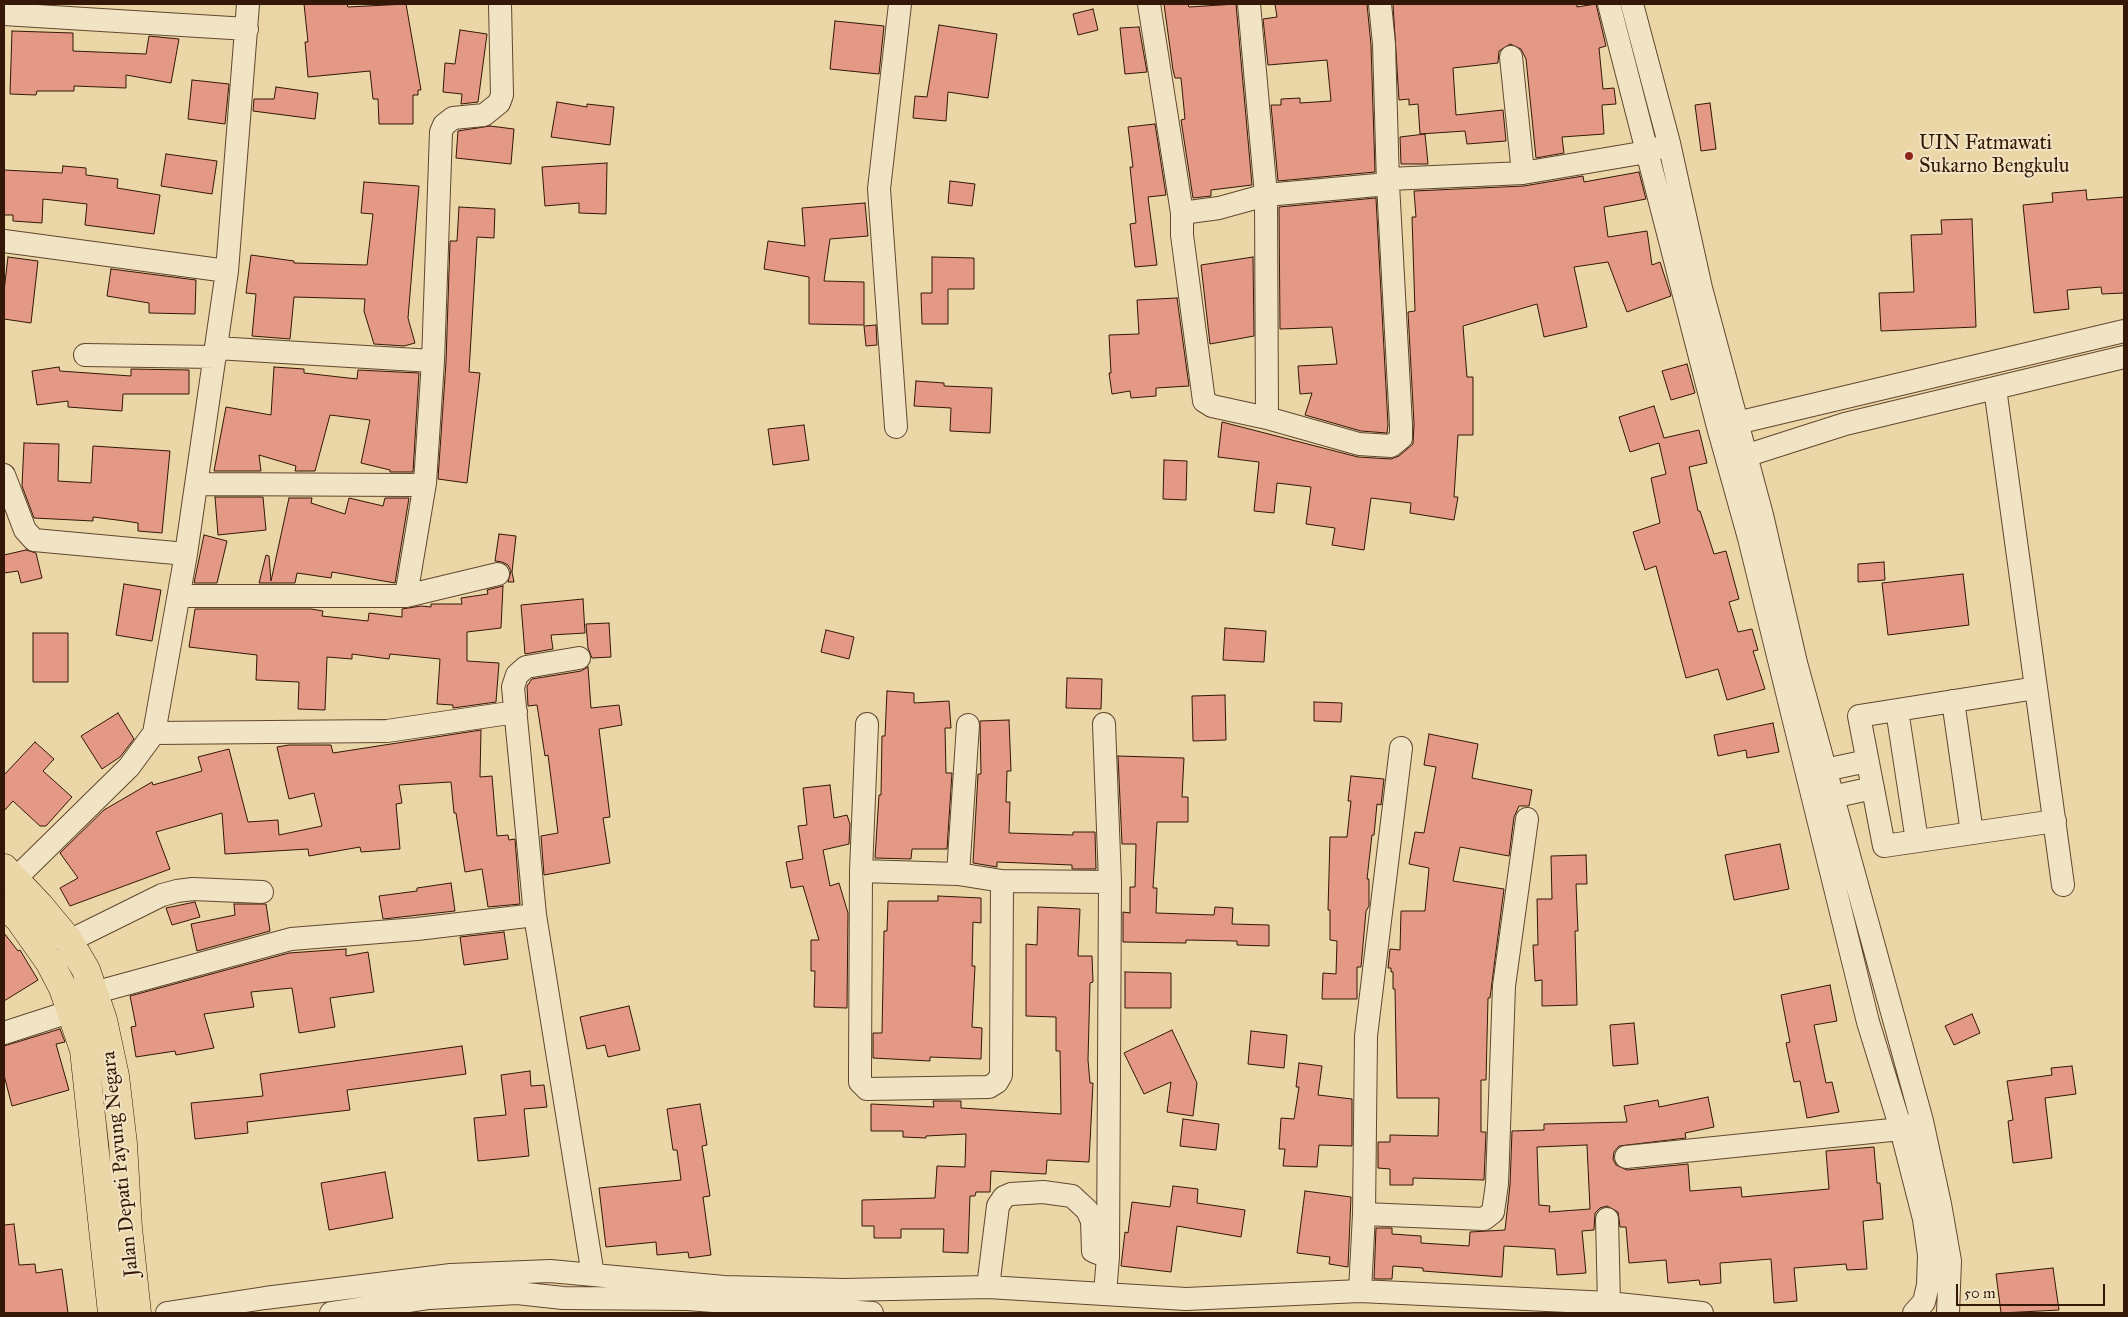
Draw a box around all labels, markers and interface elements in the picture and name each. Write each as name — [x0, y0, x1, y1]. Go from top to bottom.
place label: UIN Fatmawati Sukarno Bengkulu — [1919, 132, 2069, 179]
marker: UIN Fatmawati Sukarno Bengkulu — [1903, 150, 1915, 162]
street label: Jalan Depati Payung Negara — [97, 1050, 145, 1278]
scale bar — [1958, 1274, 2107, 1306]
text: 50 m — [1964, 1284, 1996, 1302]

